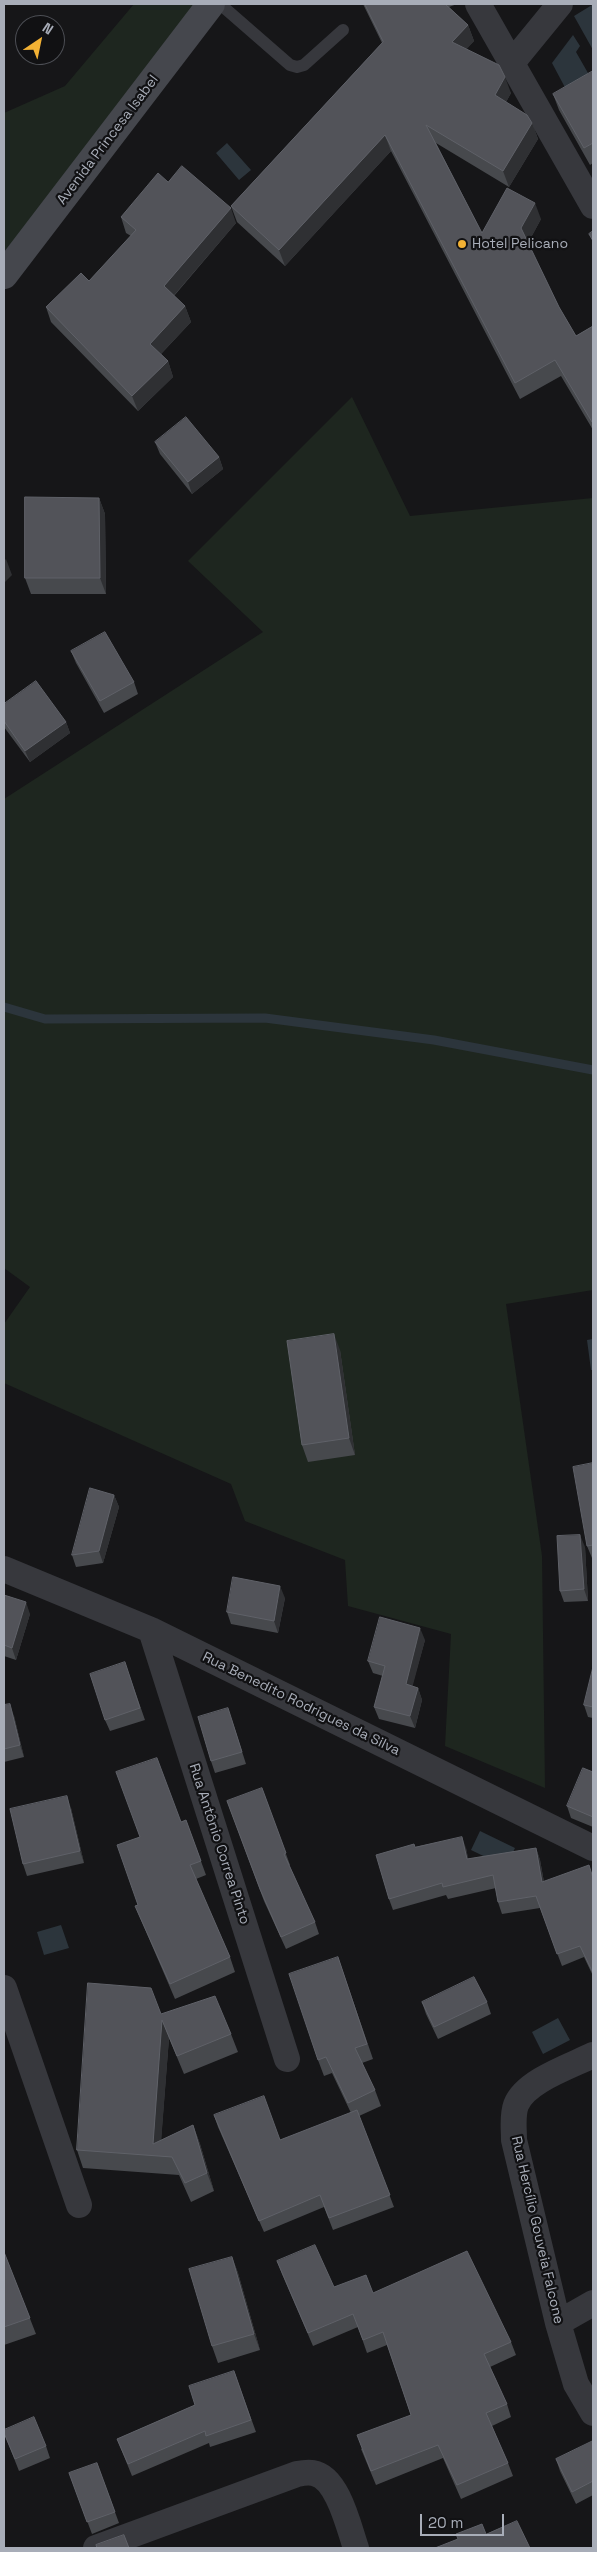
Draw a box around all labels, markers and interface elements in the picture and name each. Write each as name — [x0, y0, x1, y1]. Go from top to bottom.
north arrow — [15, 15, 65, 65]
text: N — [39, 18, 57, 38]
street label: Avenida Princesa Isabel — [54, 72, 162, 208]
place label: Hotel Pelicano — [472, 236, 568, 252]
marker: Hotel Pelicano — [456, 238, 468, 250]
street label: Rua Benedito Rodrigues da Silva — [199, 1649, 403, 1759]
street label: Rua Antônio Correa Pinto — [185, 1761, 253, 1927]
street label: Rua Hercílio Gouveia Falcone — [507, 2134, 567, 2326]
scale bar — [422, 2504, 506, 2536]
text: 20 m — [428, 2513, 463, 2532]

